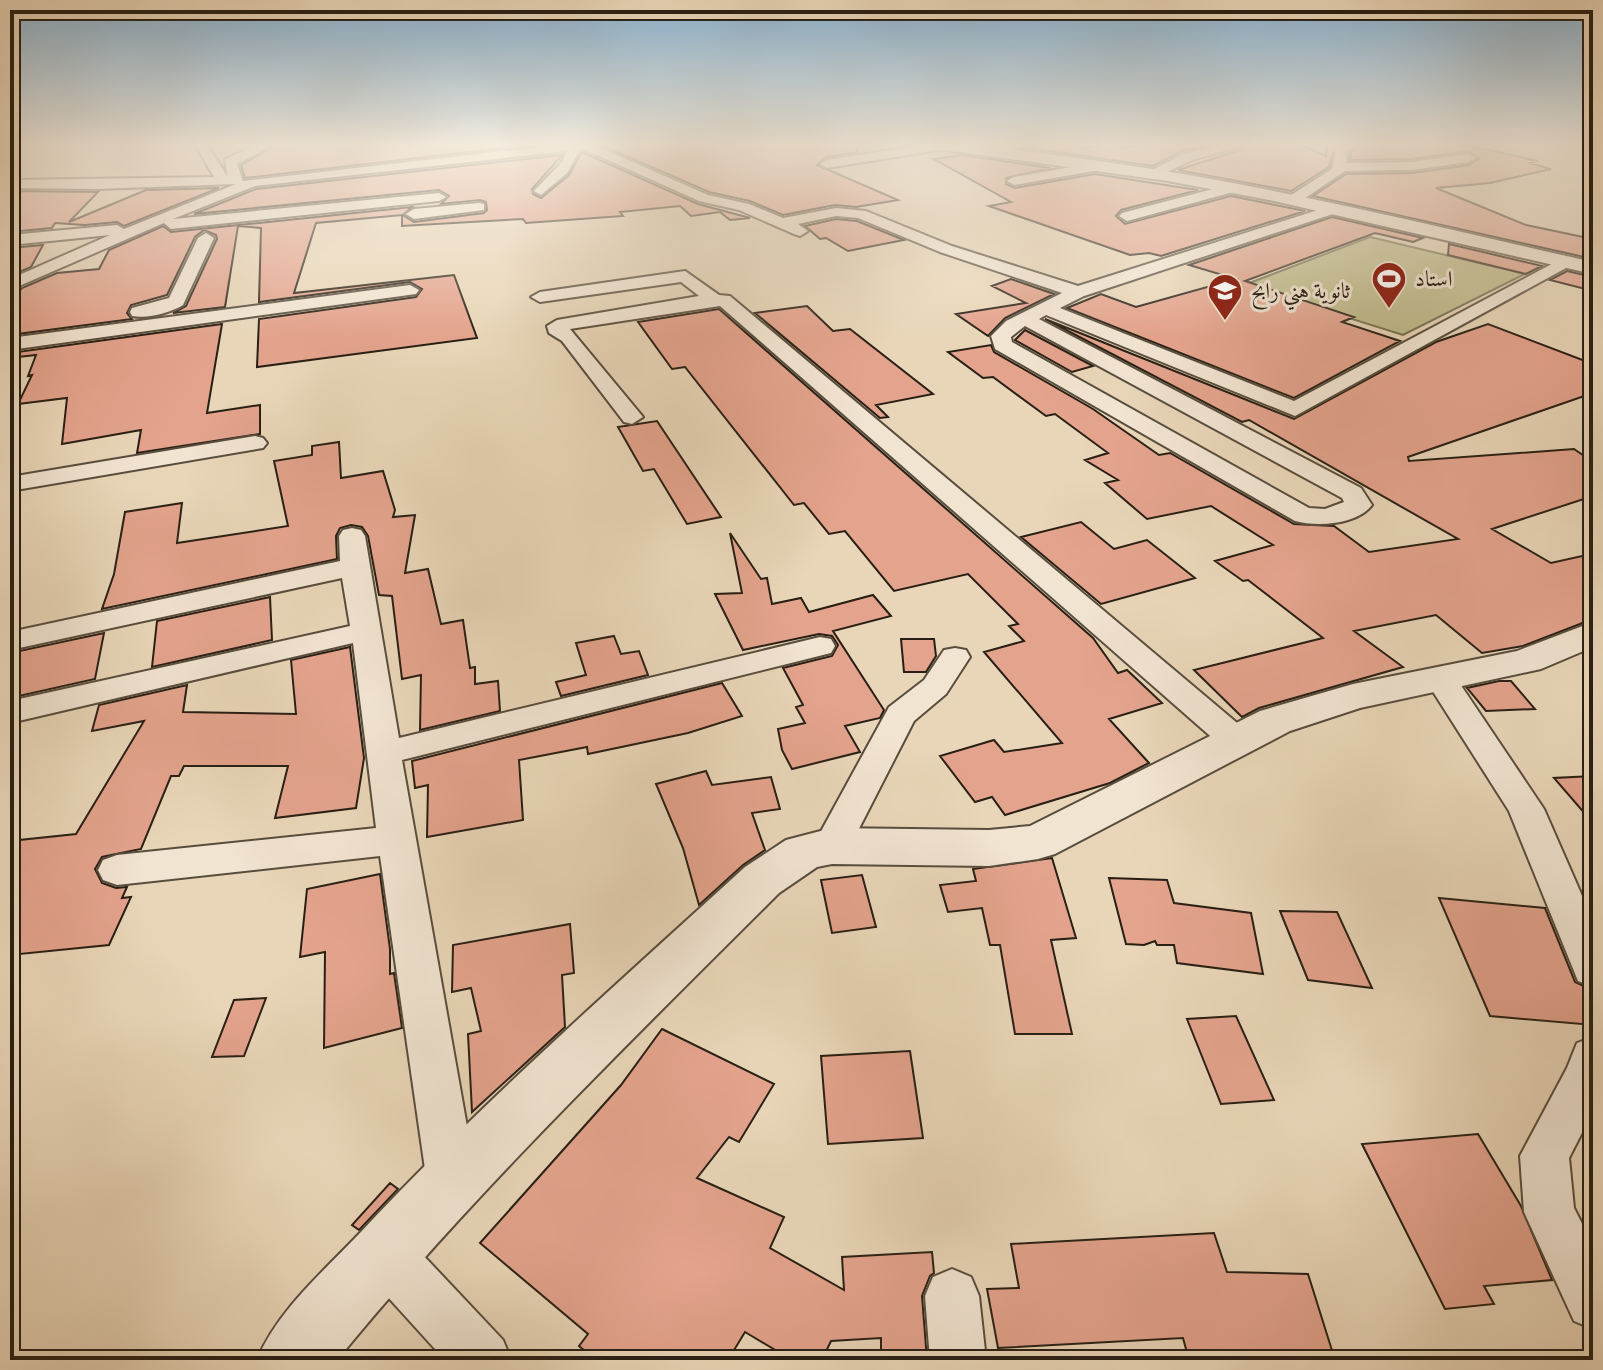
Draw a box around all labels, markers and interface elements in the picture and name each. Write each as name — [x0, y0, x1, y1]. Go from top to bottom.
sports icon: استاد — [1370, 260, 1408, 310]
place label: استاد — [1415, 266, 1453, 293]
school or university icon: ثانوية هني رابح — [1206, 272, 1244, 322]
place label: ثانوية هني رابح — [1251, 278, 1351, 311]

